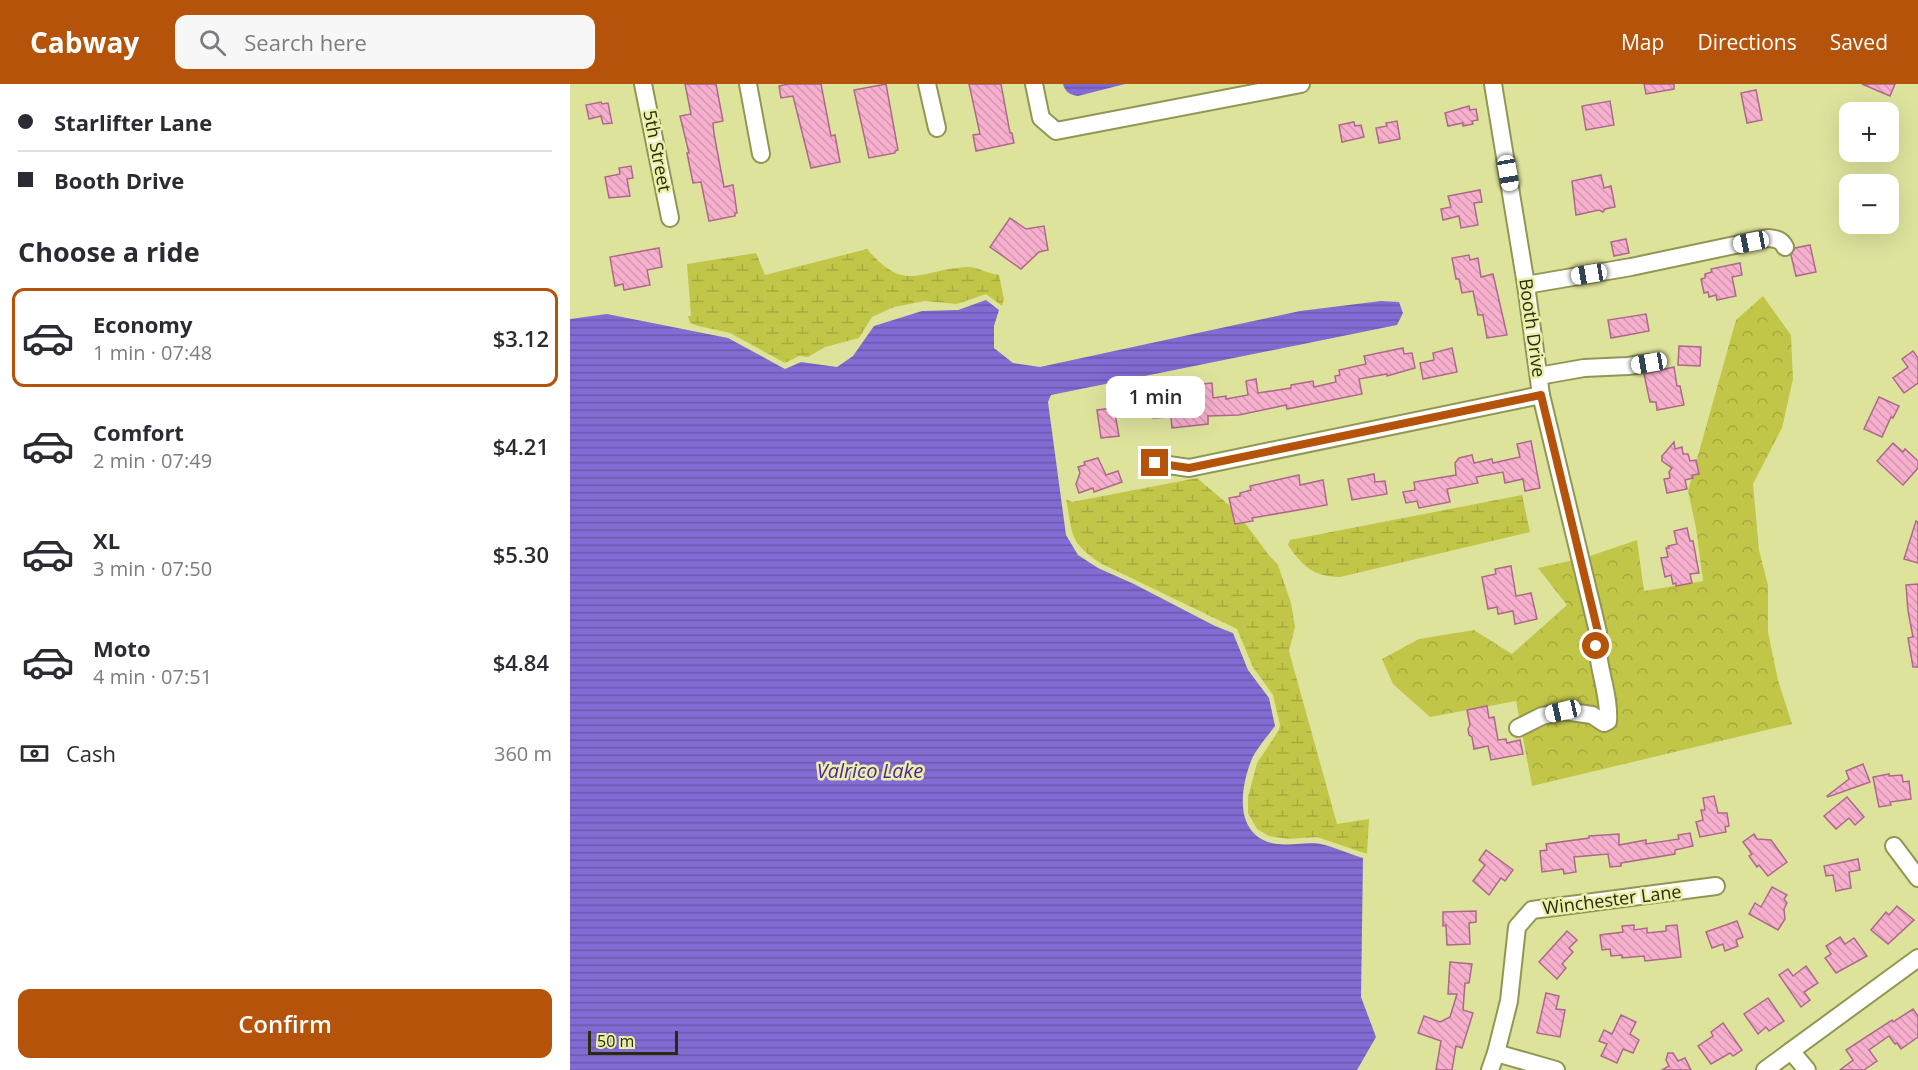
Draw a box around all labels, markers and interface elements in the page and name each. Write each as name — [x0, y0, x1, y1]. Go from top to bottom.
search box — [175, 15, 595, 69]
text: Cabway — [30, 23, 139, 61]
icon: search — [196, 26, 229, 59]
text: Search here — [244, 27, 367, 57]
text: Map — [1621, 28, 1664, 56]
text: Directions — [1697, 28, 1797, 56]
text: Saved — [1830, 28, 1888, 56]
map controls — [1839, 102, 1899, 234]
button: + — [1839, 102, 1899, 162]
text: Starlifter Lane — [54, 107, 212, 137]
street label: 5th Street — [638, 108, 678, 194]
car — [1496, 154, 1520, 192]
text: Booth Drive — [54, 165, 184, 195]
button: − — [1839, 174, 1899, 234]
car — [1732, 230, 1770, 254]
text: Choose a ride — [18, 233, 200, 270]
car — [1570, 262, 1608, 286]
street label: Booth Drive — [1514, 277, 1552, 379]
text: Economy — [93, 309, 192, 339]
icon: car — [21, 311, 75, 365]
text: $3.12 — [493, 323, 549, 353]
text: 1 min · 07:48 — [93, 339, 212, 366]
car — [1630, 351, 1668, 375]
callout: 1 min — [1106, 376, 1204, 418]
text: 1 min — [1129, 383, 1183, 410]
text: Comfort — [93, 417, 184, 447]
icon: car — [21, 419, 75, 473]
text: $4.21 — [493, 431, 549, 461]
text: 2 min · 07:49 — [93, 447, 212, 474]
route end — [1141, 449, 1168, 476]
text: XL — [93, 525, 120, 555]
icon: car — [21, 527, 75, 581]
text: $5.30 — [493, 539, 549, 569]
text: 3 min · 07:50 — [93, 555, 212, 582]
route start — [1582, 632, 1609, 659]
text: Moto — [93, 633, 151, 663]
icon: car — [21, 635, 75, 689]
text: $4.84 — [493, 647, 549, 677]
text: 4 min · 07:51 — [93, 663, 212, 690]
car — [1543, 698, 1583, 724]
icon: cash — [18, 737, 51, 770]
text: Cash — [66, 738, 116, 768]
text: 360 m — [494, 740, 552, 767]
water label: Valrico Lake — [817, 757, 923, 784]
street label: Winchester Lane — [1541, 879, 1683, 919]
button: Confirm — [18, 989, 552, 1058]
scale bar — [588, 1028, 678, 1056]
text: 50 m — [597, 1030, 634, 1052]

